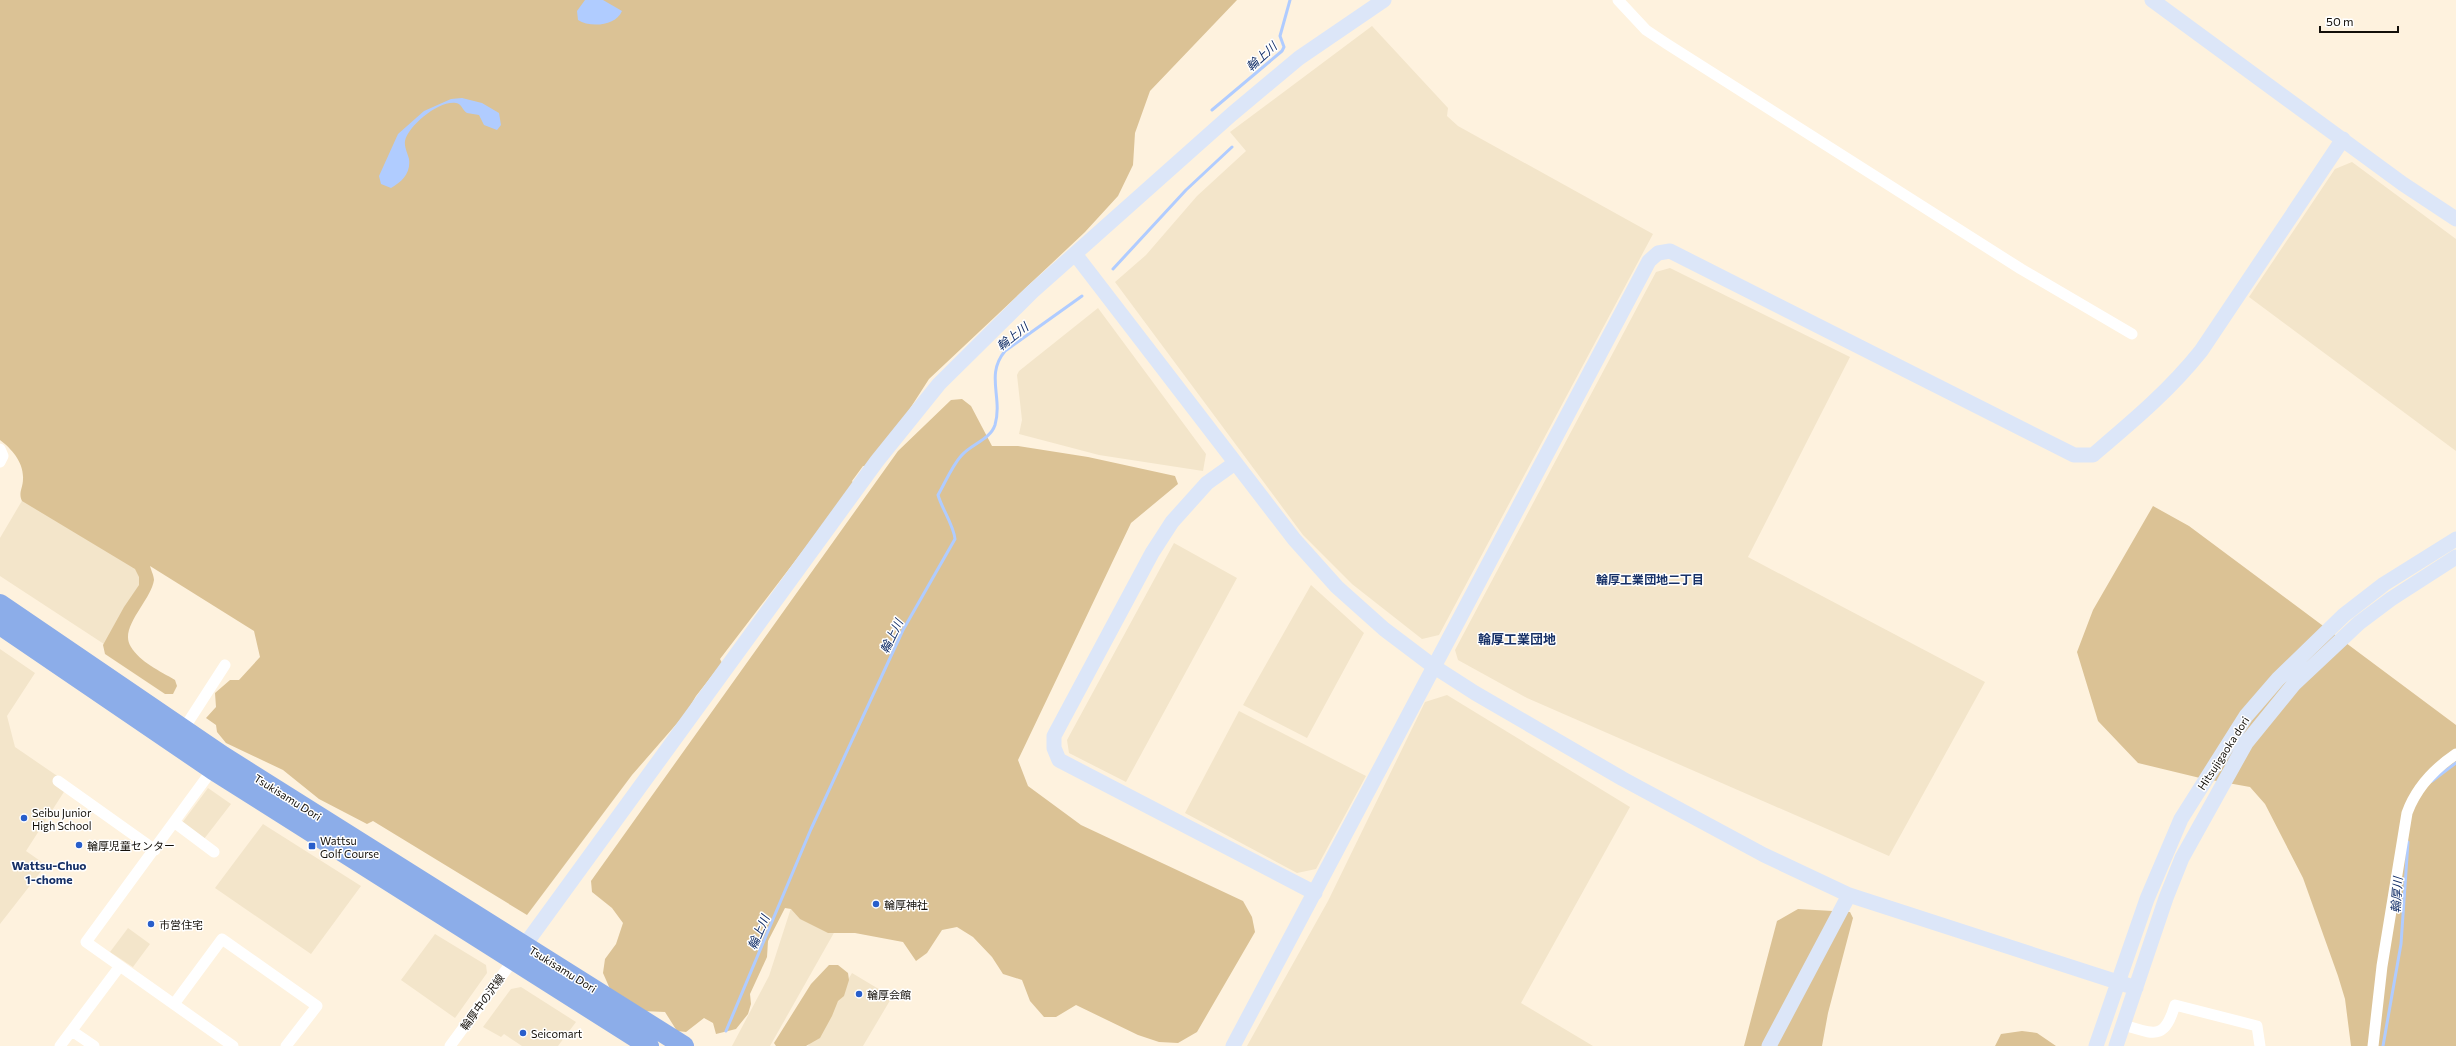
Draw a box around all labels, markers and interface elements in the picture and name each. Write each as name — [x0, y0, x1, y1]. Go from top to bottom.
scale bar — [2320, 8, 2398, 34]
text: 50 m — [2326, 14, 2354, 28]
water label: 輪上川 — [1243, 37, 1281, 73]
water label: 輪上川 — [994, 318, 1032, 353]
district label: 輪厚工業団地二丁目 — [1596, 572, 1704, 586]
water label: 輪上川 — [877, 615, 906, 655]
district label: 輪厚工業団地 — [1478, 631, 1556, 647]
street label: Hitsujigaoka dori — [2195, 714, 2252, 792]
street label: Tsukisamu Dori — [252, 771, 324, 823]
place label: Seibu Junior High School — [32, 806, 92, 832]
marker: Seibu Junior High School — [19, 813, 29, 823]
place label: Wattsu Golf Course — [320, 834, 379, 860]
place label: 輪厚児童センター — [87, 839, 175, 852]
marker: 輪厚児童センター — [74, 840, 84, 850]
marker: Wattsu Golf Course — [307, 841, 317, 851]
district label: Wattsu-Chuo 1-chome — [11, 858, 87, 886]
water label: 輪厚川 — [2388, 875, 2404, 913]
place label: 輪厚神社 — [884, 898, 928, 911]
marker: 輪厚神社 — [871, 899, 881, 909]
water label: 輪上川 — [745, 911, 772, 951]
place label: 市営住宅 — [159, 918, 203, 931]
marker: 市営住宅 — [146, 919, 156, 929]
street label: Tsukisamu Dori — [527, 943, 599, 995]
street label: 輪厚中の沢線 — [457, 971, 507, 1033]
place label: 輪厚会館 — [867, 988, 911, 1001]
marker: 輪厚会館 — [854, 989, 864, 999]
place label: Seicomart — [531, 1027, 583, 1040]
marker: Seicomart — [518, 1028, 528, 1038]

